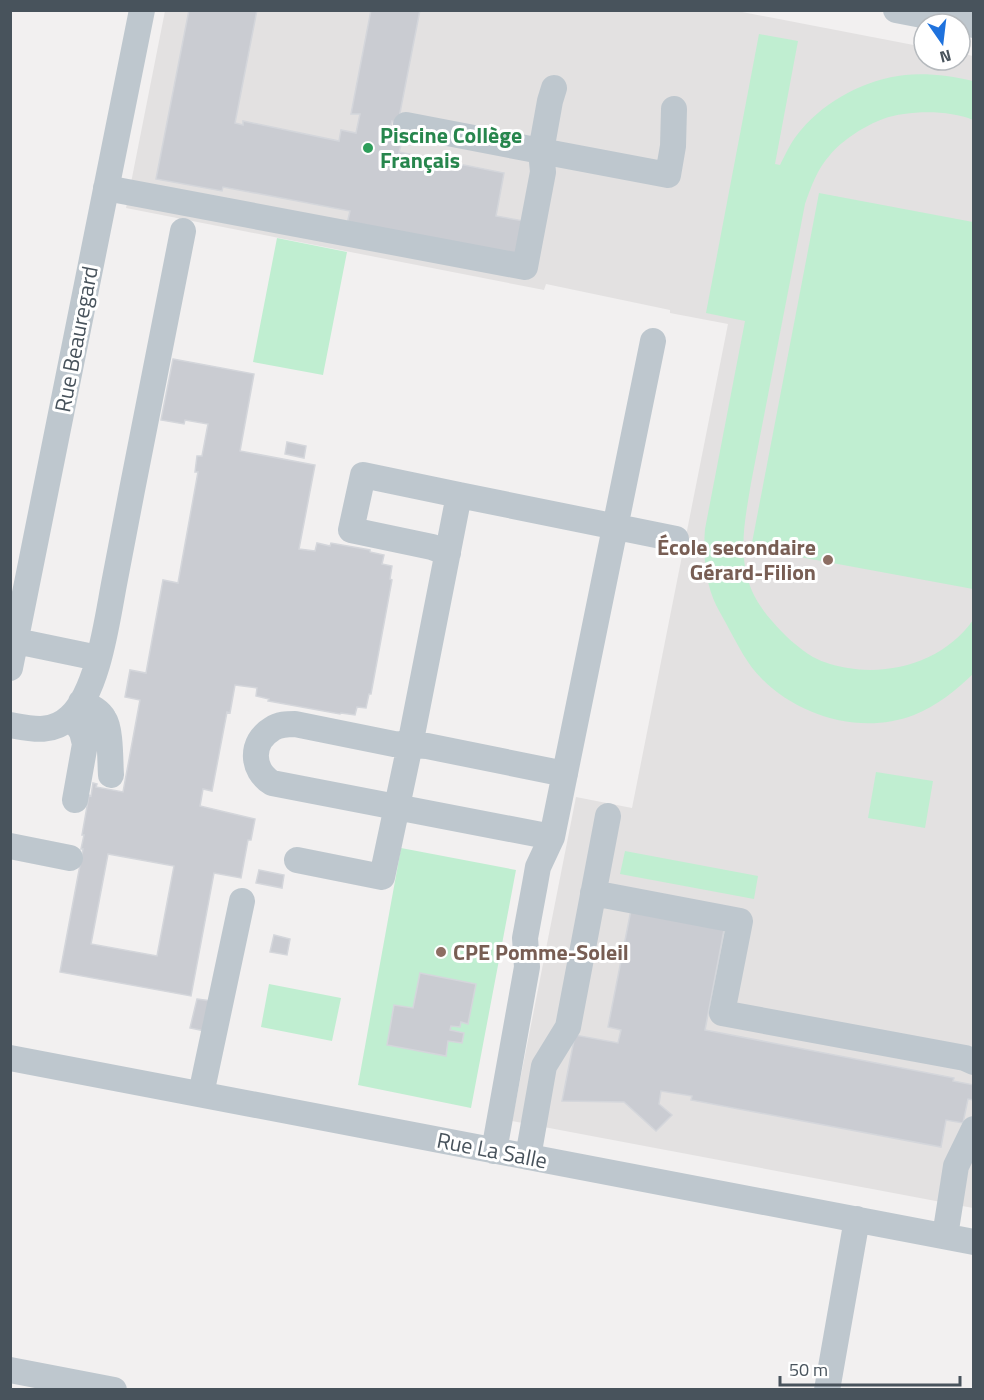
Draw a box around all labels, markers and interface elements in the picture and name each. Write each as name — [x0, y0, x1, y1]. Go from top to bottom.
north arrow — [912, 12, 972, 72]
text: N — [937, 44, 954, 70]
place label: Piscine Collège Français — [380, 118, 522, 177]
marker: Piscine Collège Français — [361, 141, 375, 155]
street label: Rue Beauregard — [45, 263, 107, 415]
place label: École secondaire Gérard-Filion — [657, 530, 816, 589]
marker: École secondaire Gérard-Filion — [821, 553, 835, 567]
place label: CPE Pomme-Soleil — [453, 935, 629, 969]
marker: CPE Pomme-Soleil — [434, 945, 448, 959]
street label: Rue La Salle — [434, 1123, 550, 1177]
scale bar — [780, 1349, 960, 1387]
text: 50 m — [789, 1356, 828, 1383]

